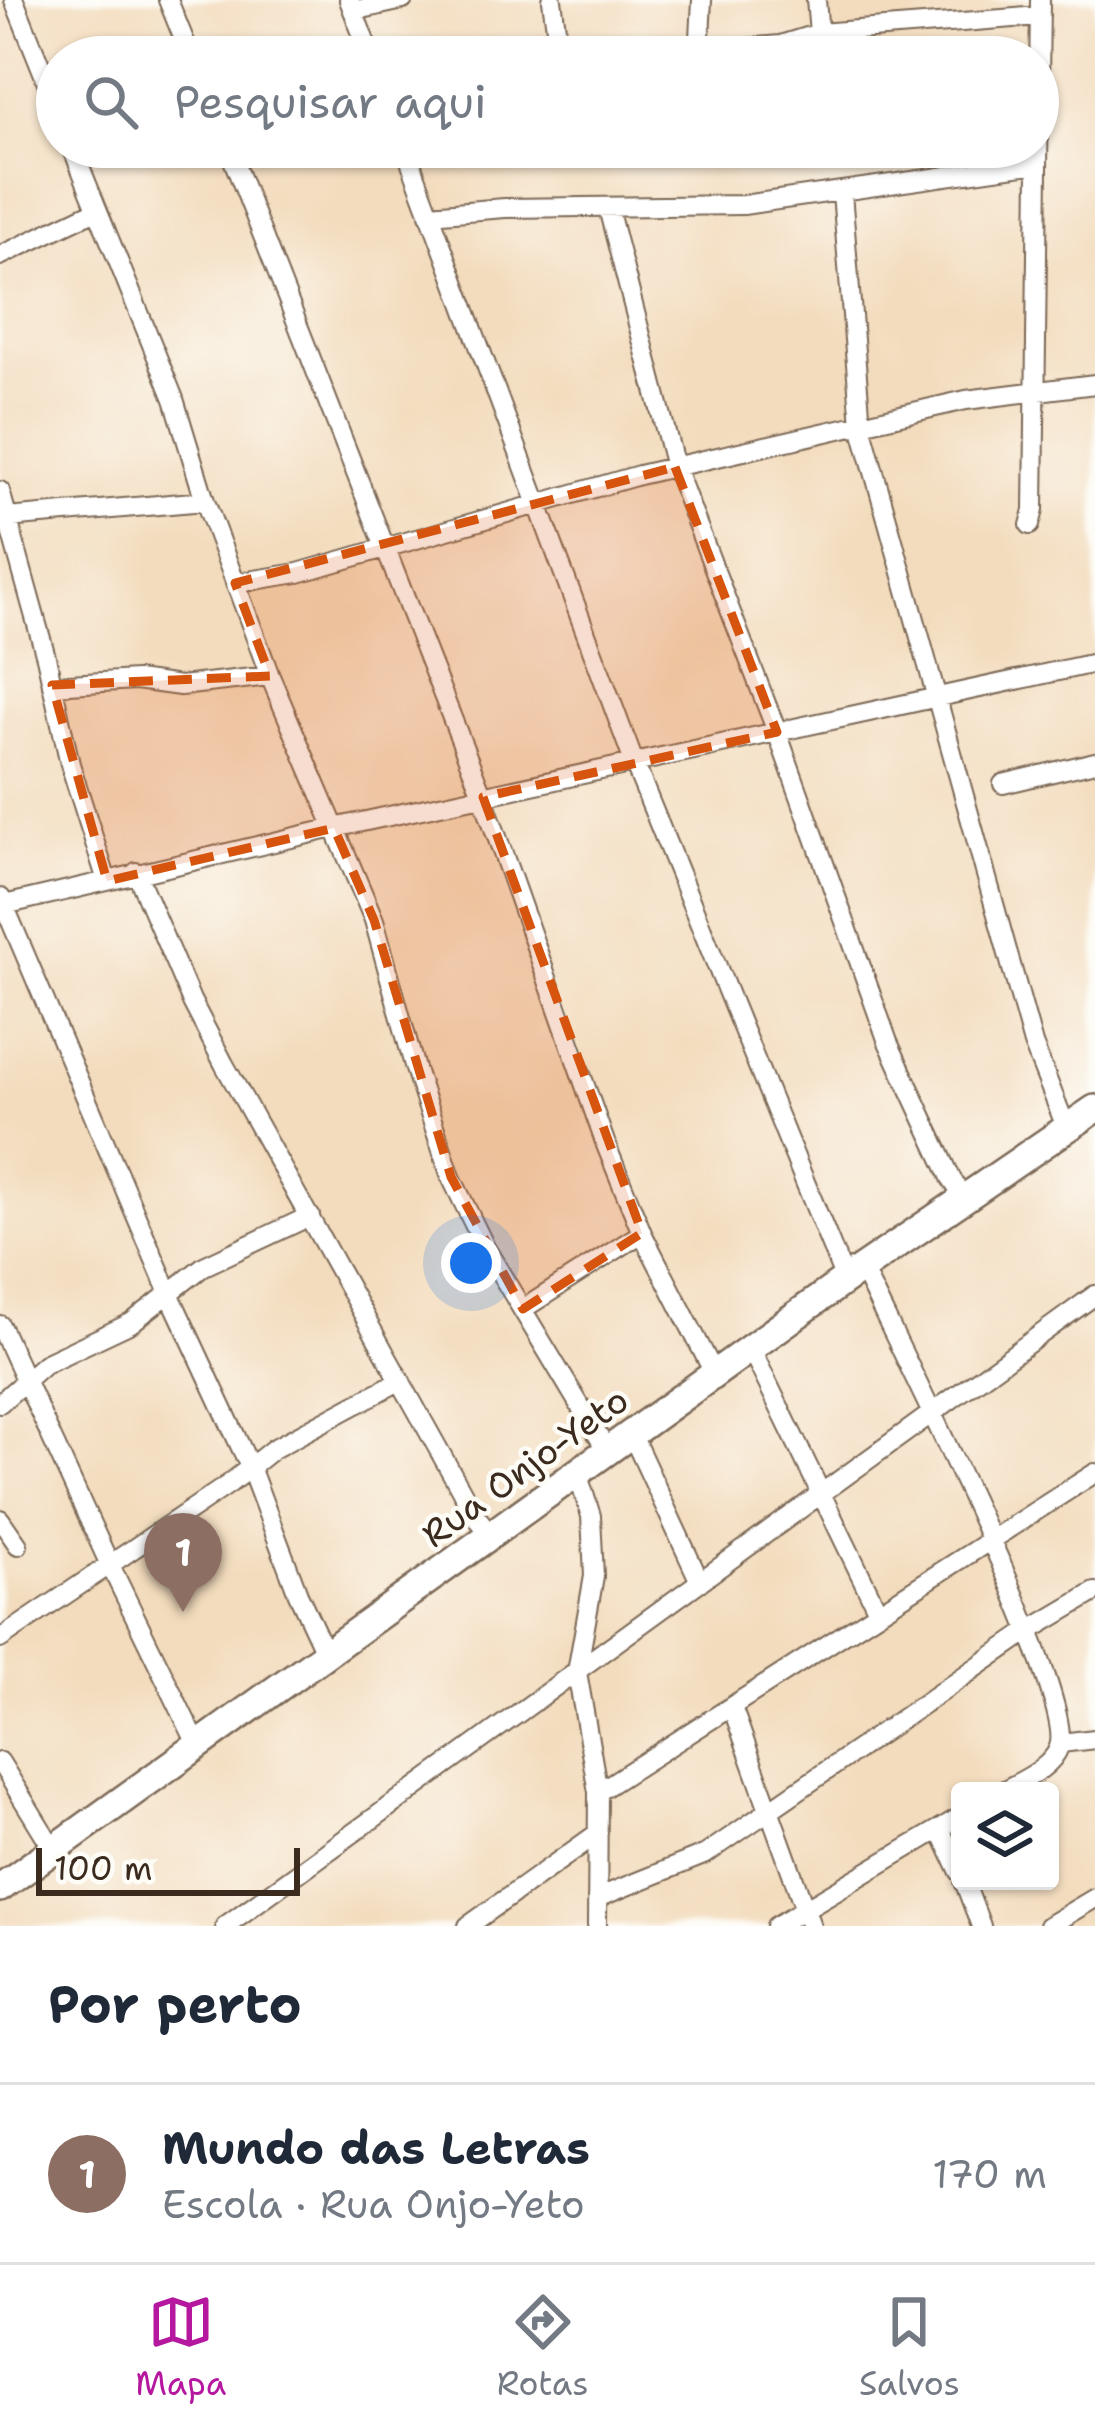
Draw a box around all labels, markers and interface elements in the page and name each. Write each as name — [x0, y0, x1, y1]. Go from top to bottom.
search box — [36, 36, 1059, 168]
icon: search — [78, 69, 144, 135]
text: Pesquisar aqui — [174, 72, 487, 132]
your location — [441, 1233, 501, 1293]
street label: Rua Onjo-Yeto — [412, 1375, 638, 1559]
pin: 1 — [144, 1513, 222, 1612]
map controls — [951, 1782, 1059, 1890]
button: layers — [951, 1782, 1059, 1890]
scale bar — [36, 1842, 300, 1895]
text: 100 m — [54, 1846, 153, 1891]
text: Por perto — [48, 1970, 302, 2038]
text: Mundo das Letras — [162, 2118, 590, 2178]
text: 1 — [78, 2148, 96, 2200]
text: 170 m — [932, 2148, 1047, 2200]
text: Escola · Rua Onjo-Yeto — [162, 2178, 585, 2230]
tab: Mapa — [135, 2289, 226, 2406]
tab: Rotas — [497, 2289, 589, 2406]
tab: Salvos — [859, 2289, 960, 2406]

